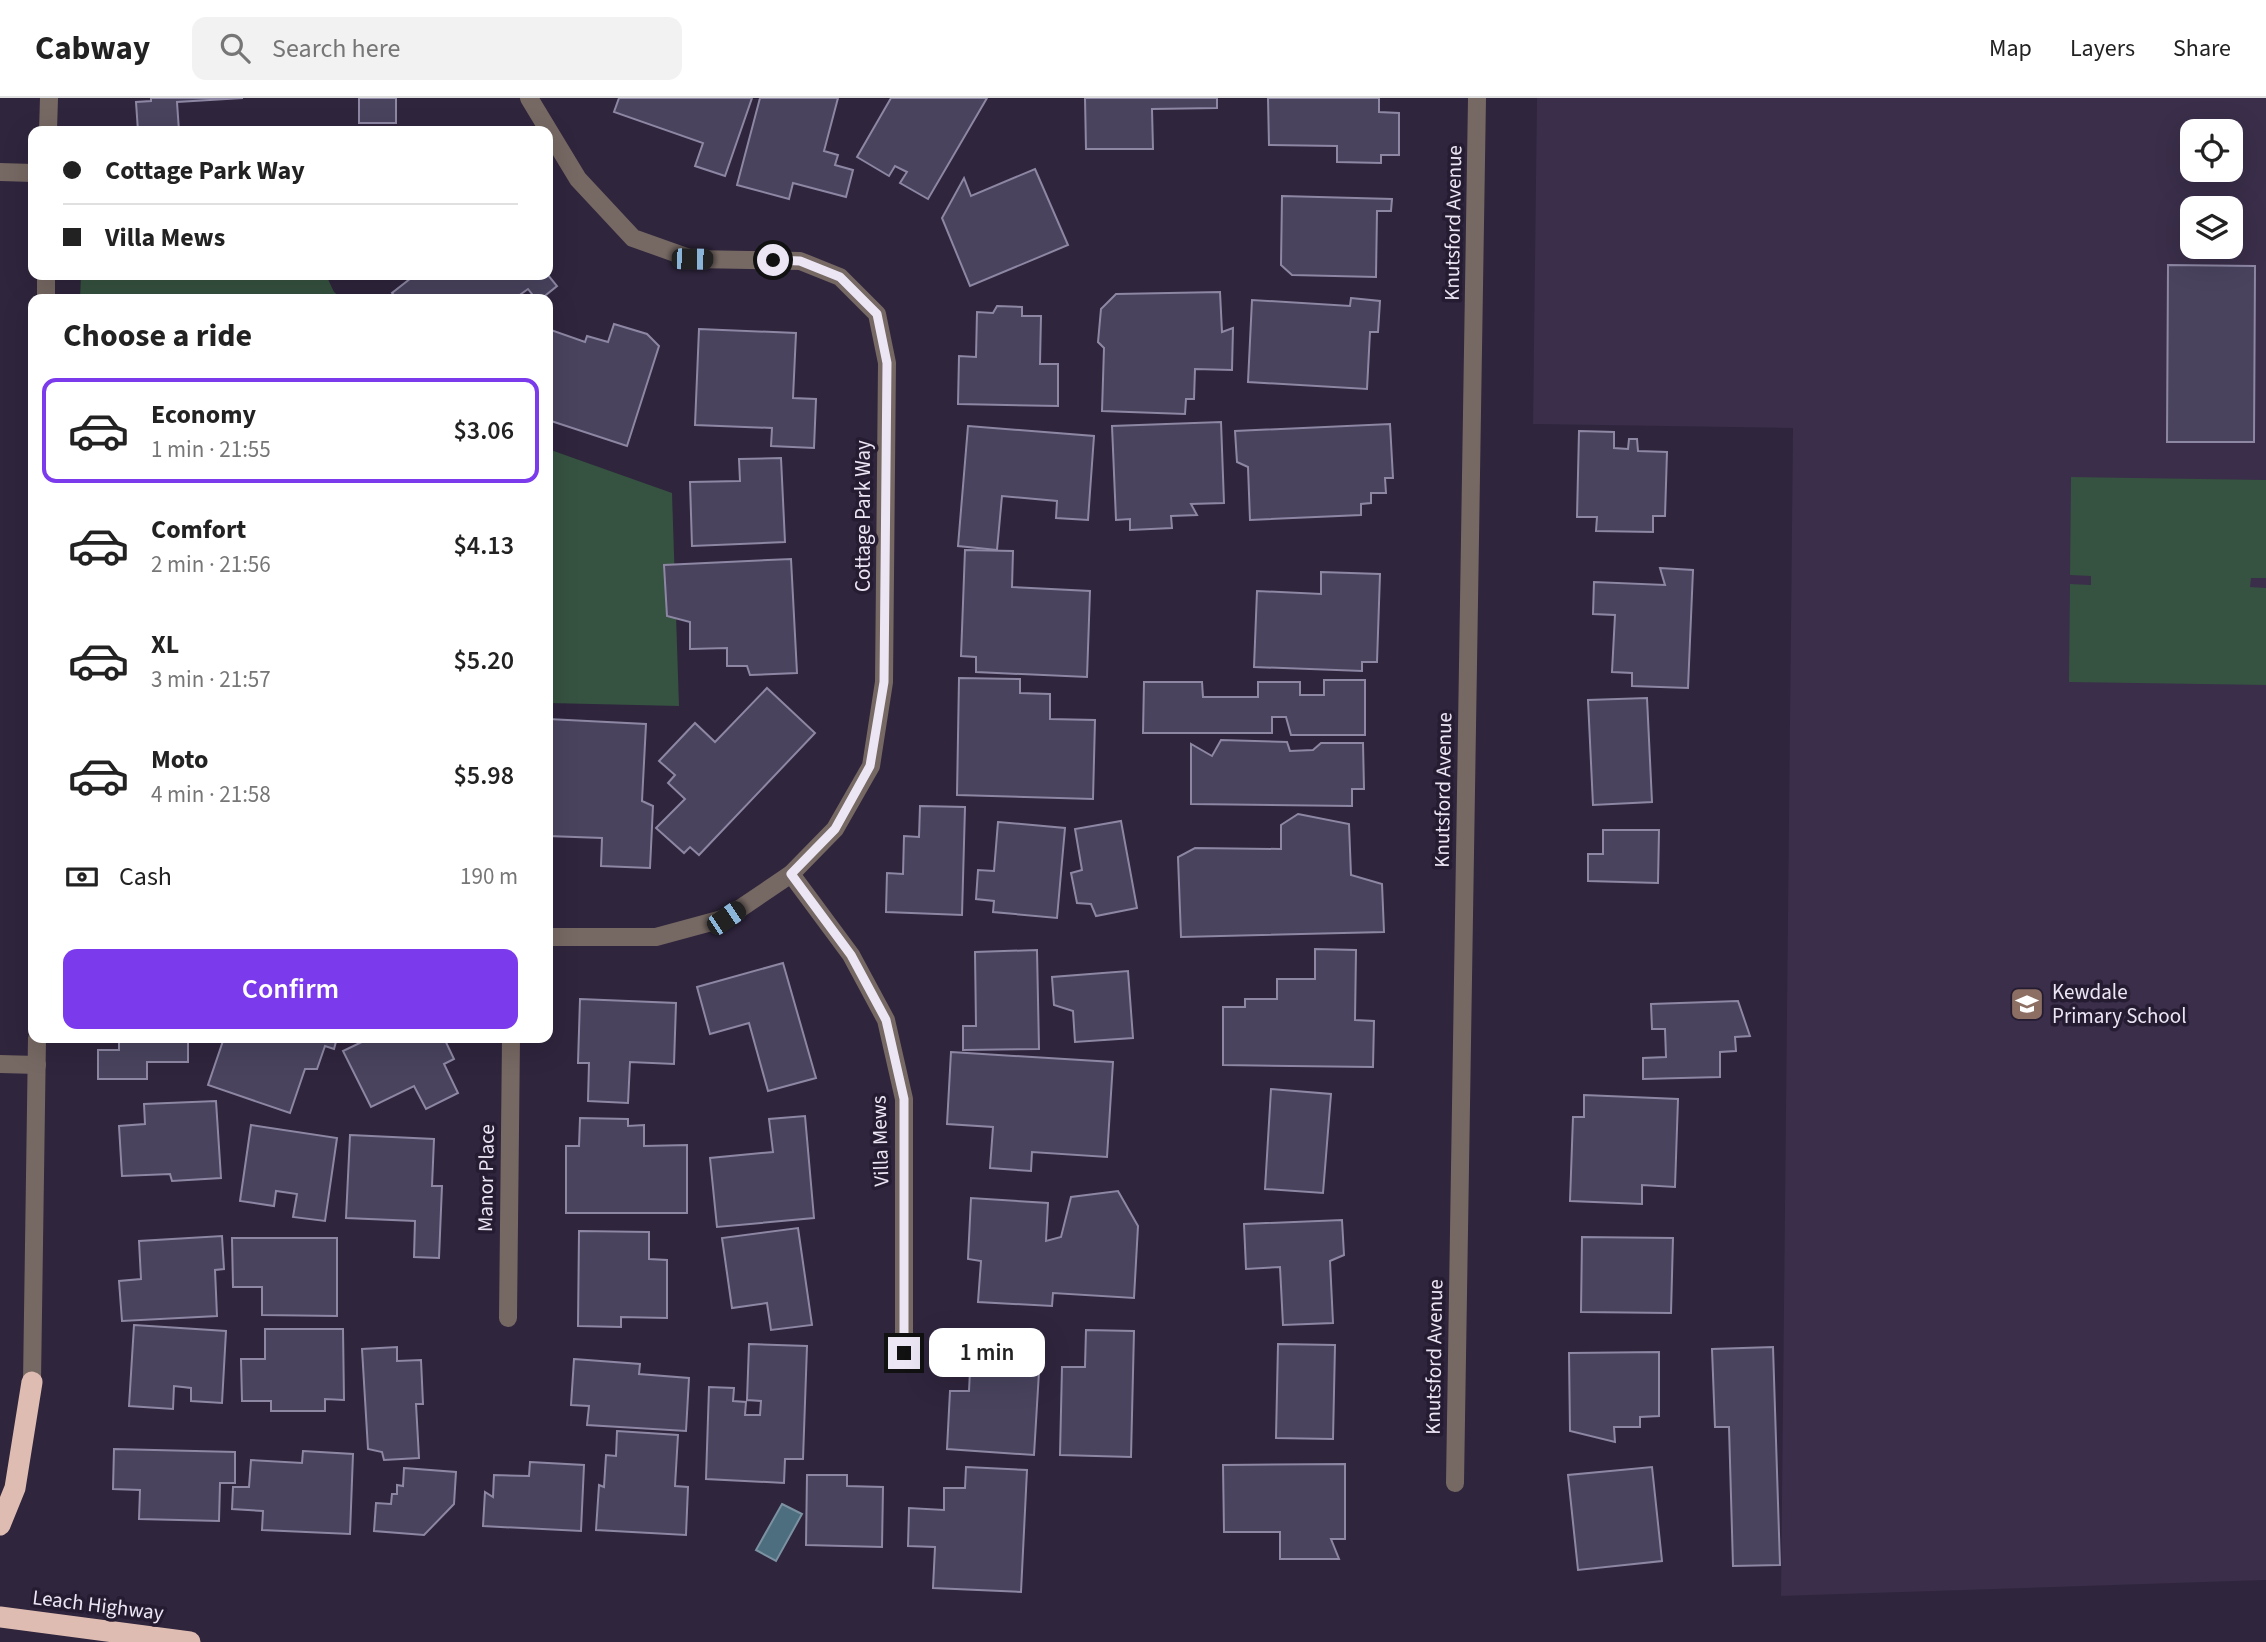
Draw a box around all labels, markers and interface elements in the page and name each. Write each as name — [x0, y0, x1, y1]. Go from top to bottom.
search box — [192, 17, 682, 80]
text: Cabway — [35, 25, 150, 72]
icon: search — [216, 29, 254, 67]
text: Search here — [272, 30, 400, 67]
text: Map — [1989, 31, 2032, 66]
text: Layers — [2070, 31, 2135, 66]
text: Share — [2173, 31, 2231, 66]
map controls — [2180, 119, 2243, 259]
button: locate — [2180, 119, 2243, 182]
street label: Knutsford Avenue — [1437, 145, 1469, 301]
text: Cottage Park Way — [105, 152, 305, 189]
button: layers — [2180, 196, 2243, 259]
text: Villa Mews — [105, 219, 225, 256]
route start — [757, 244, 789, 276]
car — [671, 248, 714, 270]
text: Choose a ride — [63, 313, 252, 359]
text: Economy — [151, 396, 256, 433]
icon: car — [67, 399, 130, 462]
text: $3.06 — [453, 412, 514, 449]
text: 1 min · 21:55 — [151, 433, 271, 466]
street label: Cottage Park Way — [848, 440, 878, 592]
text: Comfort — [151, 511, 246, 548]
icon: car — [67, 514, 130, 577]
text: $4.13 — [453, 527, 514, 564]
text: 2 min · 21:56 — [151, 548, 271, 581]
text: XL — [151, 626, 179, 663]
icon: car — [67, 629, 130, 692]
text: $5.20 — [453, 642, 514, 679]
text: 3 min · 21:57 — [151, 663, 271, 696]
street label: Knutsford Avenue — [1427, 712, 1459, 868]
text: Moto — [151, 741, 208, 778]
icon: car — [67, 744, 130, 807]
text: $5.98 — [453, 757, 514, 794]
text: 4 min · 21:58 — [151, 778, 271, 811]
icon: cash — [63, 858, 101, 896]
text: Cash — [119, 858, 172, 895]
text: 190 m — [460, 860, 518, 893]
car — [703, 898, 750, 938]
button: Confirm — [63, 949, 518, 1029]
place label: Kewdale Primary School — [2052, 977, 2187, 1031]
school or university icon: Kewdale Primary School — [2008, 985, 2046, 1023]
street label: Villa Mews — [863, 1095, 897, 1187]
street label: Manor Place — [470, 1124, 502, 1232]
street label: Knutsford Avenue — [1418, 1279, 1450, 1435]
callout: 1 min — [928, 1328, 1044, 1378]
text: 1 min — [960, 1336, 1014, 1369]
route end — [888, 1337, 920, 1369]
street label: Leach Highway — [31, 1582, 166, 1628]

